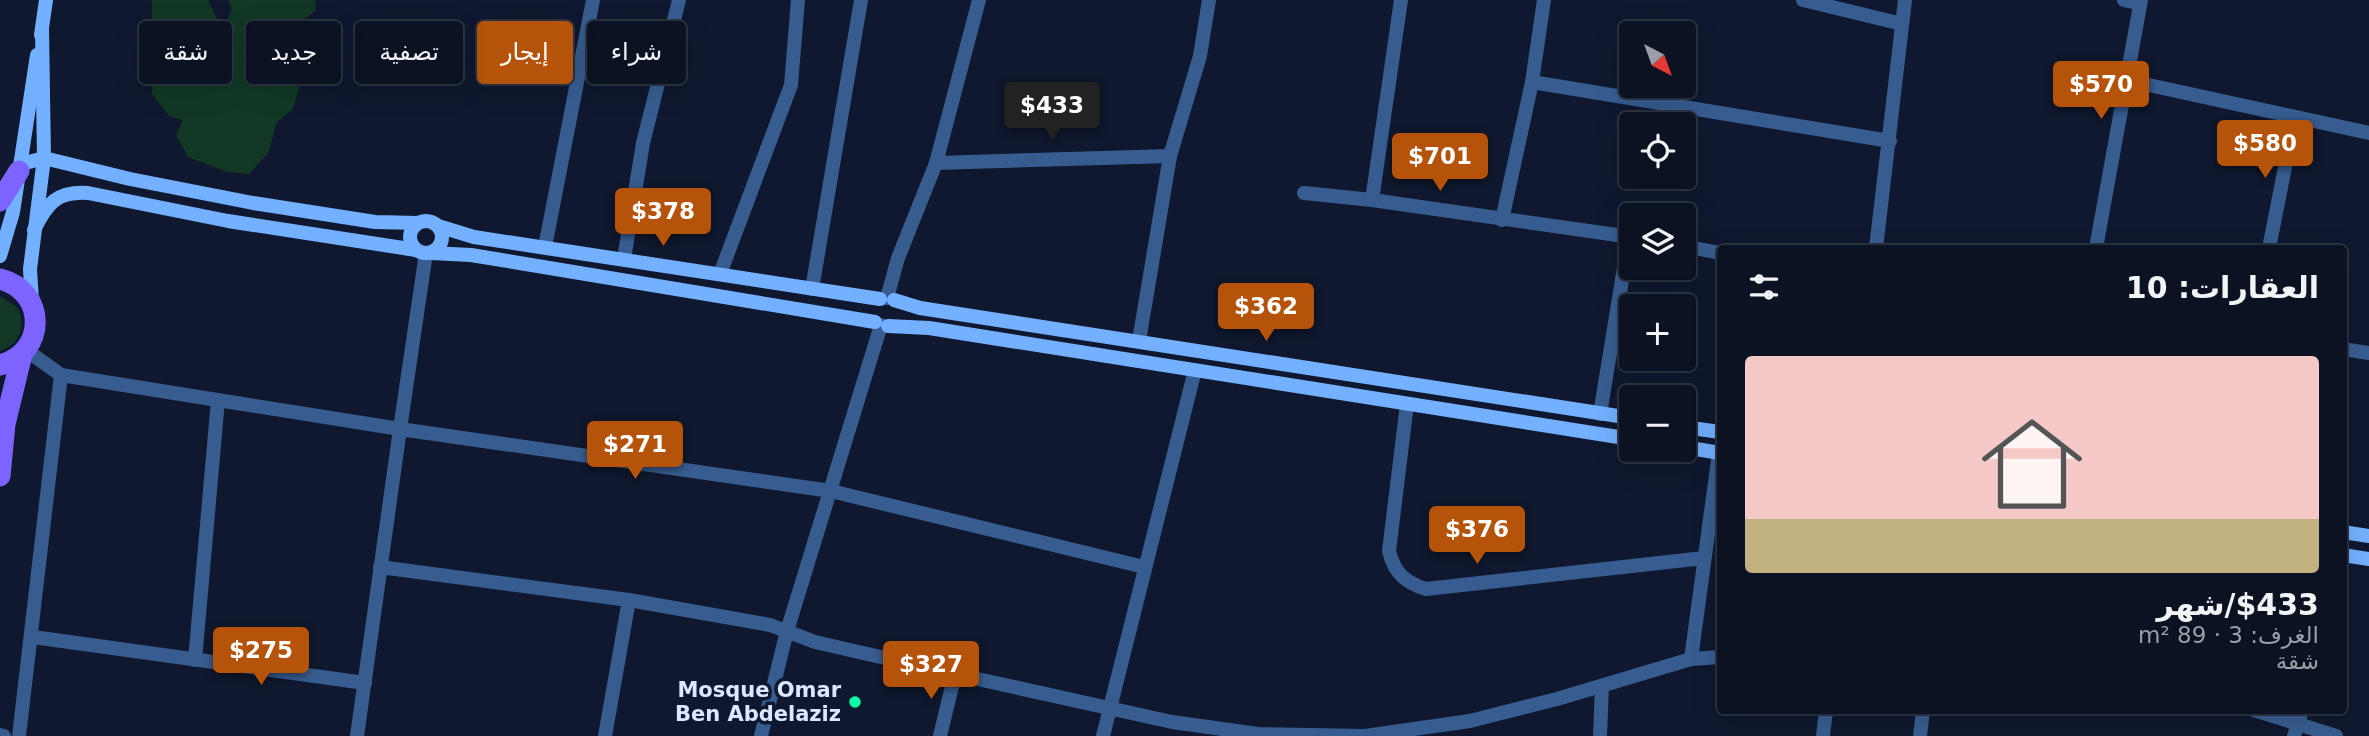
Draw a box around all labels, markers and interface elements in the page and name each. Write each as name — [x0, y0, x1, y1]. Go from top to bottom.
chip: شقة — [139, 21, 232, 84]
chip: جديد — [246, 21, 341, 84]
chip: تصفية — [355, 21, 463, 84]
chip: إيجار — [477, 21, 573, 84]
chip: شراء — [587, 21, 686, 84]
north arrow — [1619, 21, 1696, 98]
map controls — [1619, 21, 1696, 462]
pin: $570 — [2060, 61, 2142, 121]
text: $570 — [2069, 71, 2133, 97]
pin: $433 — [1011, 82, 1093, 142]
text: $433 — [1020, 92, 1084, 118]
button: locate — [1619, 112, 1696, 189]
pin: $580 — [2224, 120, 2306, 180]
text: $580 — [2233, 130, 2297, 156]
pin: $701 — [1399, 134, 1481, 193]
text: $701 — [1408, 143, 1472, 169]
pin: $378 — [622, 188, 704, 248]
text: $378 — [631, 198, 695, 224]
button: layers — [1619, 203, 1696, 280]
icon: filters — [1745, 268, 1783, 306]
text: العقارات: 10 — [2126, 270, 2319, 305]
pin: $362 — [1225, 284, 1307, 343]
text: $362 — [1234, 293, 1298, 319]
button: + — [1619, 294, 1696, 371]
button: − — [1619, 385, 1696, 462]
icon: home — [1969, 401, 2095, 527]
pin: $271 — [594, 421, 676, 481]
text: $271 — [603, 431, 667, 457]
pin: $376 — [1436, 506, 1518, 566]
text: $376 — [1445, 516, 1509, 542]
text: $433/شهر — [2157, 587, 2319, 622]
text: الغرف: 3 · 89 m² — [2138, 622, 2319, 648]
pin: $275 — [220, 628, 302, 687]
text: $275 — [229, 637, 293, 663]
pin: $327 — [890, 642, 972, 701]
text: شقة — [2276, 648, 2319, 674]
text: $327 — [899, 651, 963, 677]
place label: Mosque Omar Ben Abdelaziz — [675, 678, 842, 726]
marker: Mosque Omar Ben Abdelaziz — [847, 694, 863, 710]

